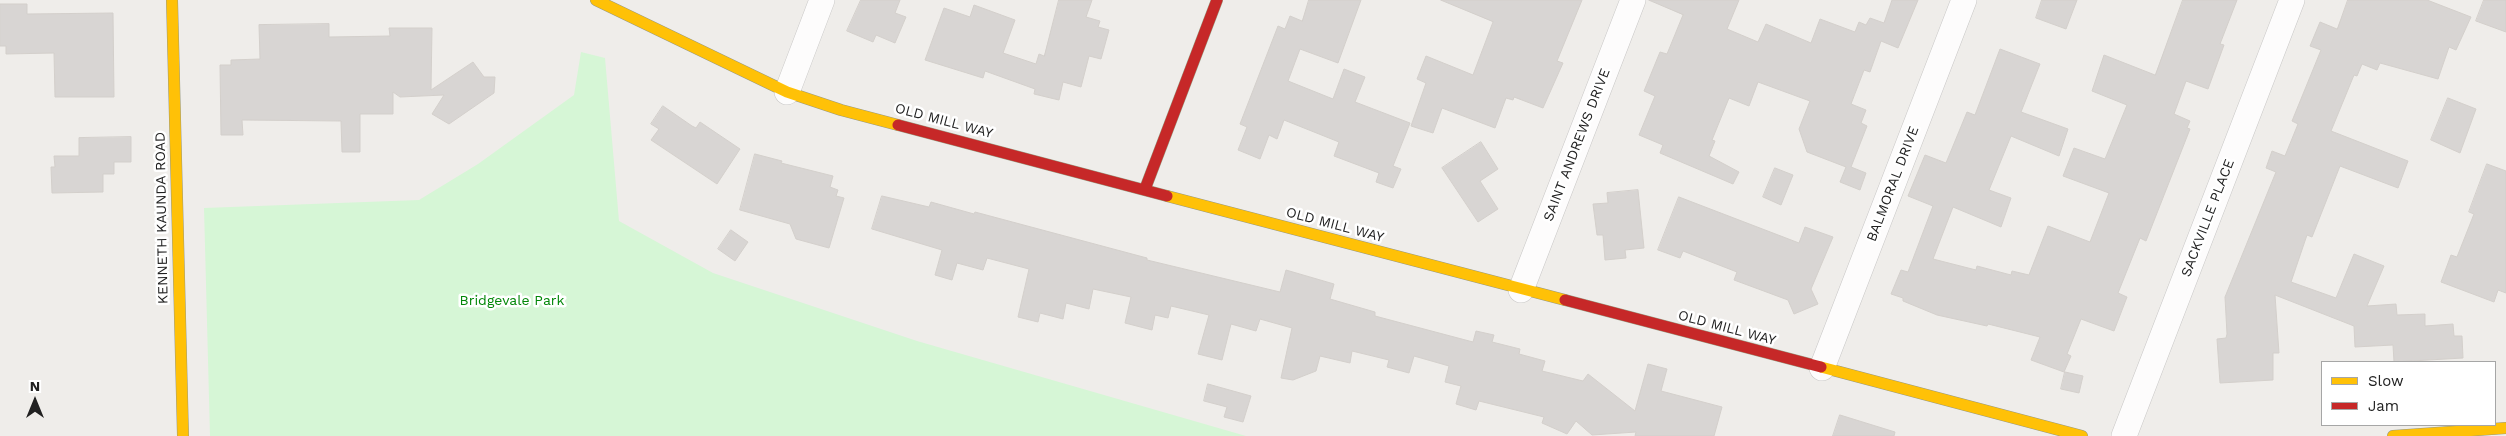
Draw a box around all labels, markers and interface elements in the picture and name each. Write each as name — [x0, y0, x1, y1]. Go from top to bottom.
street label: SAINT ANDREWS DRIVE — [1540, 66, 1614, 224]
street label: OLD MILL WAY — [893, 100, 995, 142]
street label: BALMORAL DRIVE — [1863, 124, 1923, 244]
street label: KENNETH KAUNDA ROAD — [152, 132, 172, 304]
street label: SACKVILLE PLACE — [2178, 157, 2238, 279]
street label: OLD MILL WAY — [1284, 204, 1386, 246]
park label: Bridgevale Park — [460, 293, 564, 309]
street label: OLD MILL WAY — [1676, 307, 1778, 349]
legend — [2321, 361, 2496, 426]
text: Slow — [2368, 372, 2404, 390]
north arrow — [10, 376, 60, 426]
text: N — [30, 378, 40, 394]
text: Jam — [2368, 397, 2399, 415]

